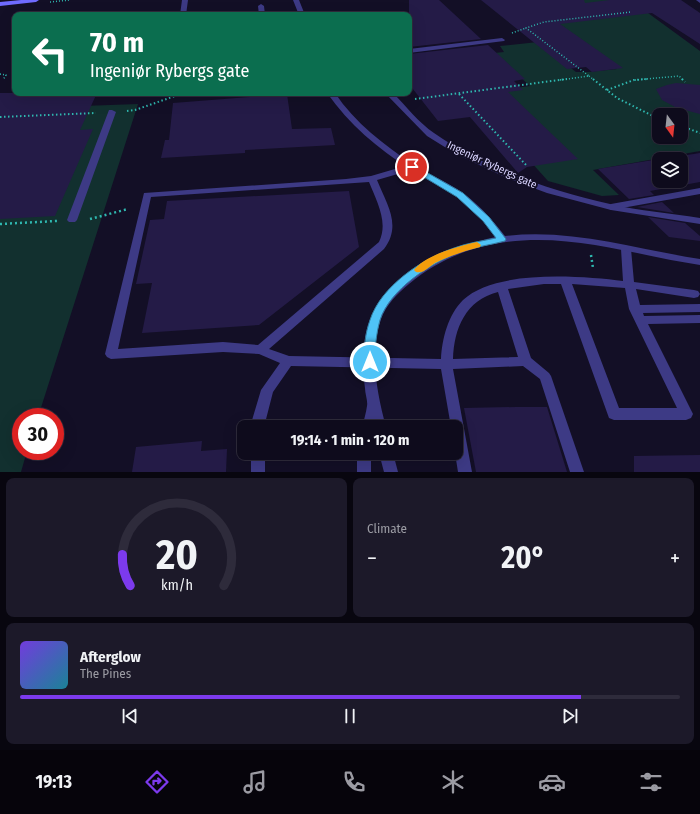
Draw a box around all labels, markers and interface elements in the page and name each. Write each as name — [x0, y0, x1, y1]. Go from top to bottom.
text: 70 m — [90, 26, 144, 59]
icon: left — [24, 28, 76, 80]
text: Ingeniør Rybergs gate — [90, 60, 249, 82]
north arrow — [652, 108, 688, 144]
map controls — [652, 108, 688, 188]
street label: Ingeniør Rybergs gate — [445, 139, 539, 191]
pin — [395, 150, 429, 184]
button: layers — [652, 152, 688, 188]
icon: arrive — [401, 156, 423, 178]
position arrow — [349, 341, 391, 383]
speed limit sign: 30 — [12, 408, 64, 460]
text: 19:14 · 1 min · 120 m — [290, 431, 410, 449]
text: Climate — [367, 521, 407, 536]
text: 20 — [155, 529, 197, 579]
text: 20° — [501, 540, 546, 576]
text: − — [367, 545, 377, 572]
text: + — [670, 545, 680, 572]
text: km/h — [161, 576, 192, 593]
text: Afterglow — [80, 648, 141, 666]
text: The Pines — [80, 666, 131, 681]
icon: previous — [119, 705, 141, 727]
icon: pause — [339, 705, 361, 727]
icon: next — [559, 705, 581, 727]
icon: directions — [143, 768, 171, 796]
icon: music — [241, 768, 269, 796]
icon: phone — [340, 768, 368, 796]
icon: climate — [439, 768, 467, 796]
icon: car — [538, 768, 566, 796]
icon: filters — [637, 768, 665, 796]
text: 19:13 — [35, 771, 72, 793]

